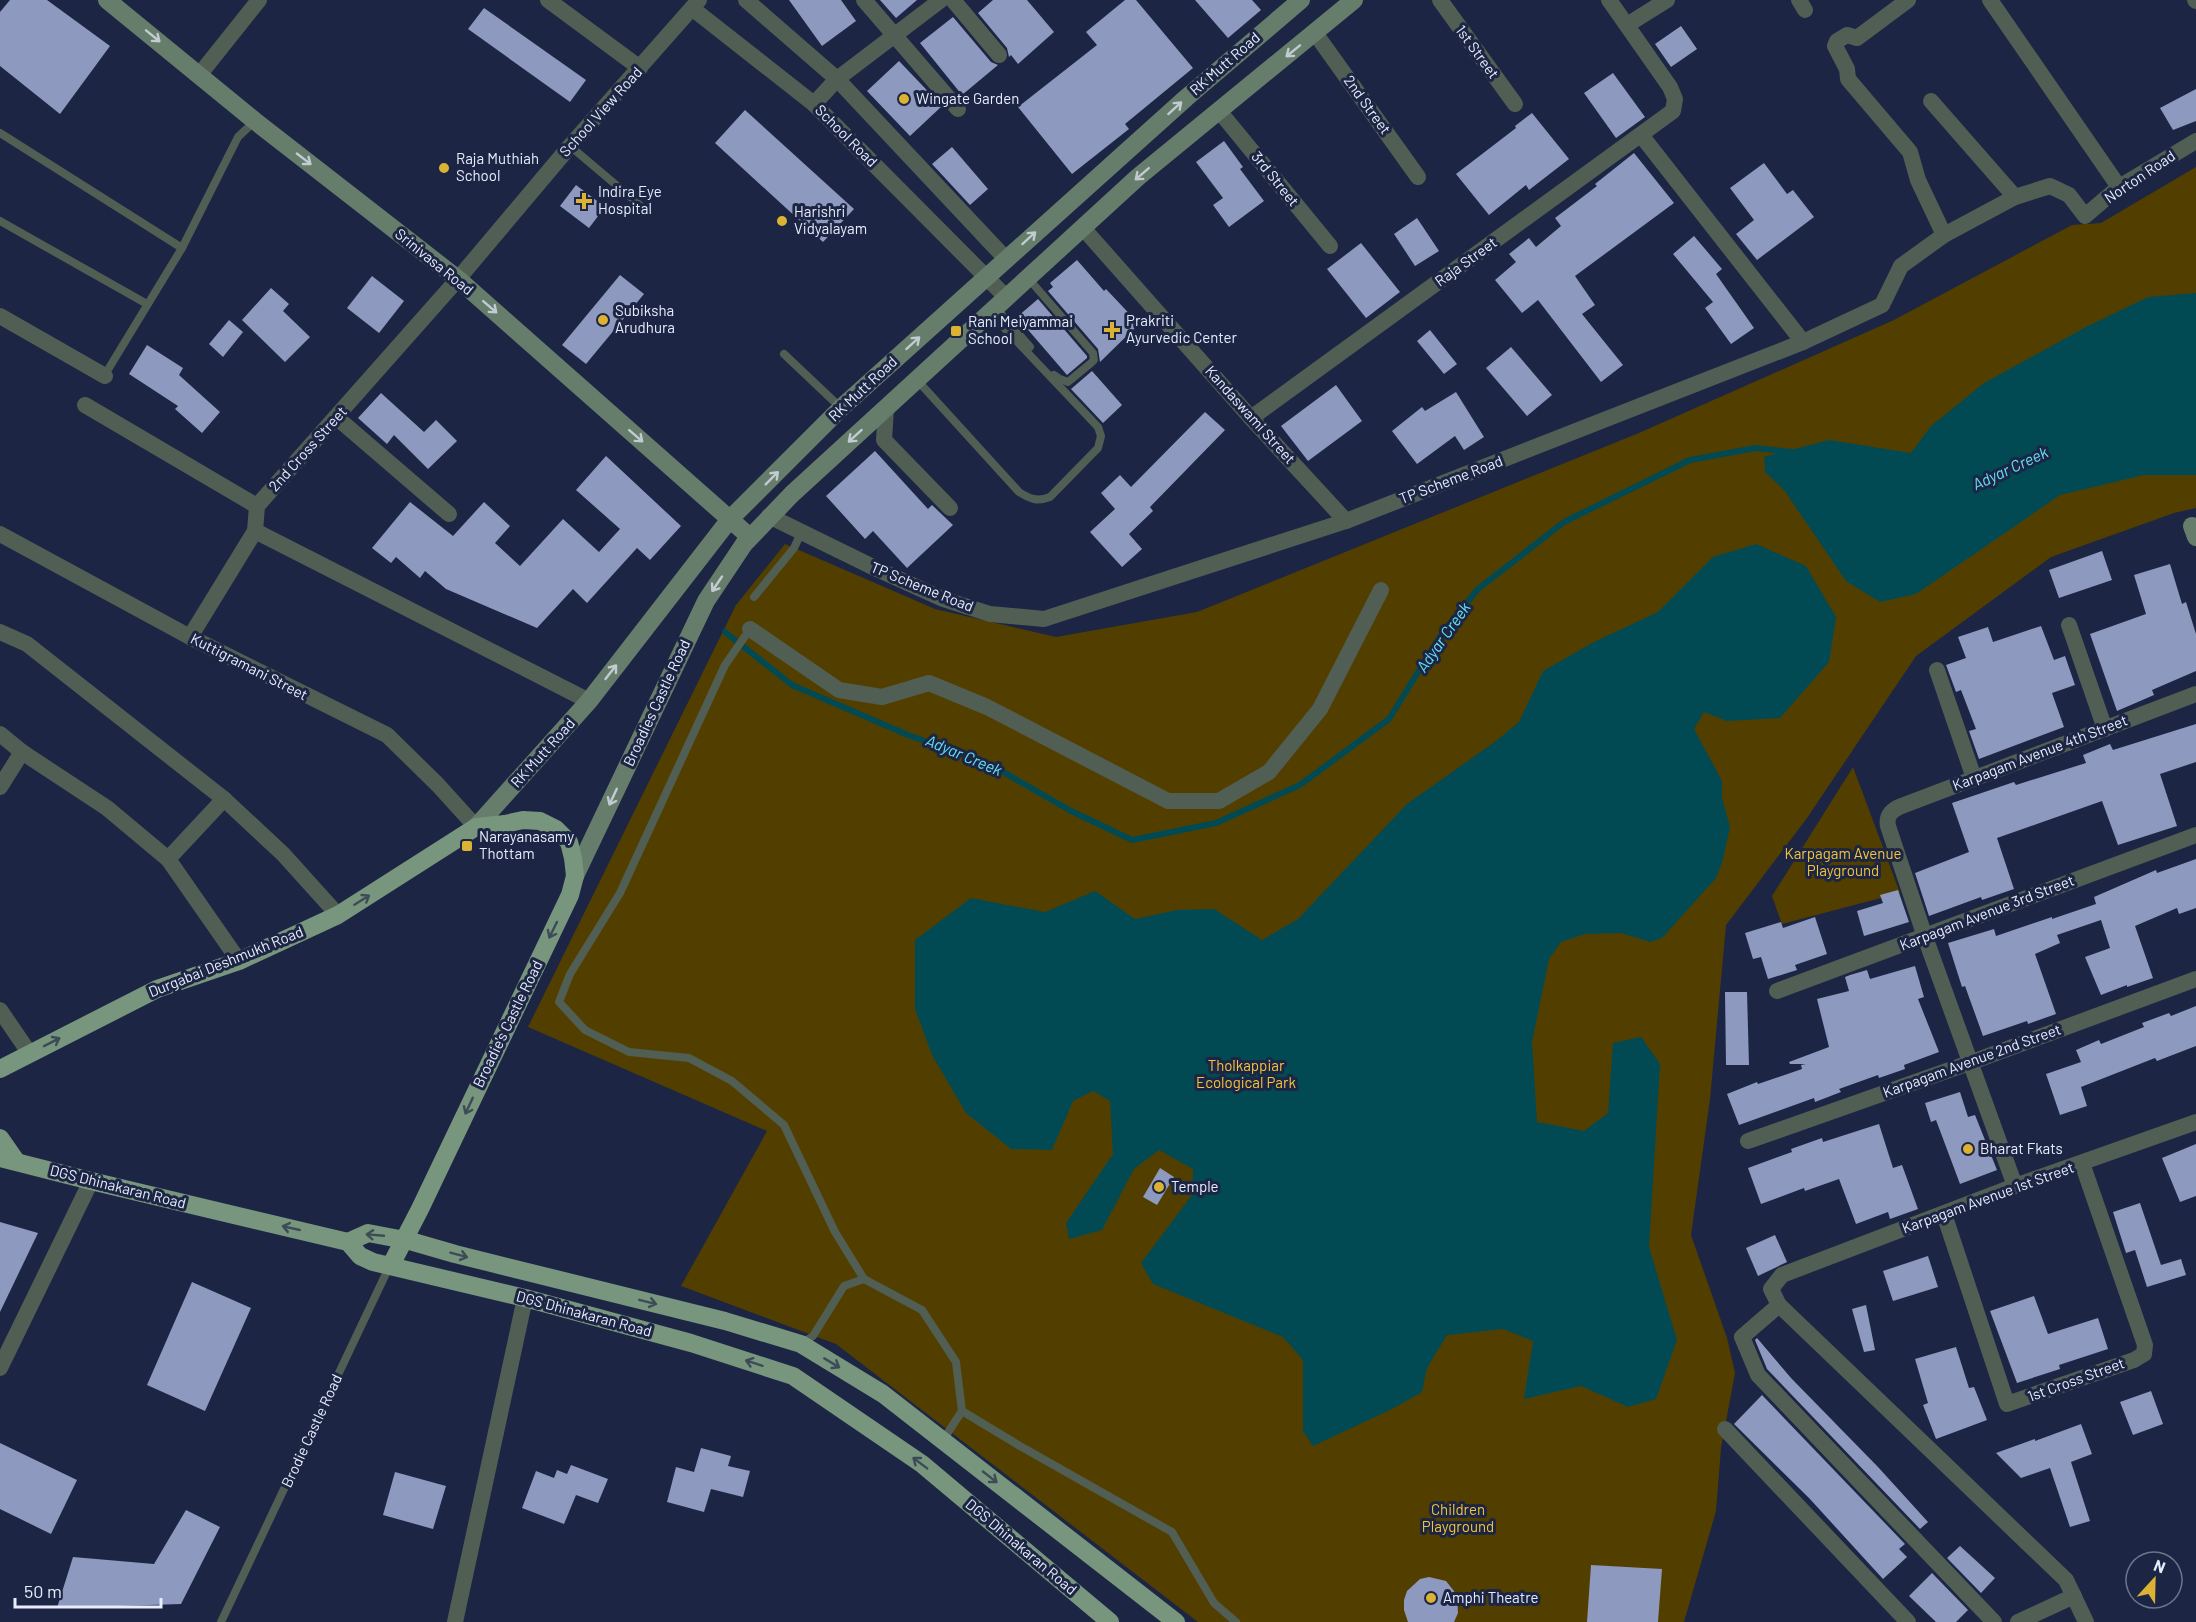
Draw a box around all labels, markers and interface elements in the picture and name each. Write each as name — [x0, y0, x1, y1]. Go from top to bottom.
street label: 1st Street — [1452, 21, 1503, 82]
street label: RK Mutt Road — [1186, 28, 1263, 99]
one-way arrow — [145, 30, 161, 43]
one-way arrow — [1286, 44, 1302, 57]
street label: School View Road — [555, 63, 645, 160]
street label: 2nd Street — [1340, 72, 1395, 137]
place label: Wingate Garden — [916, 89, 1019, 107]
marker: Wingate Garden — [897, 92, 911, 106]
street label: School Road — [812, 100, 882, 170]
one-way arrow — [1167, 101, 1182, 115]
street label: Norton Road — [2101, 146, 2178, 206]
street label: 3rd Street — [1248, 147, 1303, 209]
place label: Raja Muthiah School — [456, 149, 539, 184]
one-way arrow — [296, 153, 312, 166]
marker: Raja Muthiah School — [437, 161, 451, 175]
one-way arrow — [1135, 167, 1150, 181]
place label: Indira Eye Hospital — [598, 182, 662, 217]
marker: Indira Eye Hospital — [575, 192, 593, 210]
place label: Harishri Vidyalayam — [794, 202, 867, 237]
marker: Harishri Vidyalayam — [775, 214, 789, 228]
street label: Srinivasa Road — [392, 224, 477, 298]
one-way arrow — [1021, 231, 1036, 245]
street label: Raja Street — [1431, 233, 1500, 290]
one-way arrow — [482, 300, 497, 314]
place label: Subiksha Arudhura — [615, 301, 675, 336]
place label: Prakriti Ayurvedic Center — [1126, 311, 1238, 346]
place label: Rani Meiyammai School — [968, 312, 1073, 347]
marker: Subiksha Arudhura — [596, 313, 610, 327]
marker: Prakriti Ayurvedic Center — [1103, 321, 1121, 339]
marker: Rani Meiyammai School — [949, 324, 963, 338]
one-way arrow — [905, 336, 920, 350]
street label: RK Mutt Road — [824, 352, 900, 425]
street label: Kandaswami Street — [1202, 362, 1300, 467]
street label: 2nd Cross Street — [264, 402, 350, 494]
one-way arrow — [628, 429, 643, 443]
one-way arrow — [848, 429, 863, 443]
water label: Adyar Creek — [1969, 442, 2051, 493]
street label: TP Scheme Road — [1396, 451, 1505, 507]
one-way arrow — [764, 470, 779, 485]
street label: TP Scheme Road — [868, 557, 976, 615]
one-way arrow — [711, 576, 723, 592]
water label: Adyar Creek — [1412, 598, 1474, 675]
street label: Kuttigramani Street — [188, 629, 311, 703]
street label: Broadies Castle Road — [619, 636, 693, 769]
one-way arrow — [605, 664, 618, 680]
street label: Karpagam Avenue 4th Street — [1950, 710, 2130, 794]
street label: RK Mutt Road — [506, 714, 578, 791]
water label: Adyar Creek — [923, 730, 1005, 779]
one-way arrow — [606, 787, 618, 805]
place label: Narayanasamy Thottam — [479, 827, 574, 862]
marker: Narayanasamy Thottam — [460, 839, 474, 853]
park label: Karpagam Avenue Playground — [1784, 844, 1902, 879]
street label: Karpagam Avenue 3rd Street — [1897, 870, 2076, 954]
one-way arrow — [353, 893, 370, 905]
one-way arrow — [546, 921, 558, 939]
street label: Durgabai Deshmukh Road — [146, 922, 306, 1000]
street label: Broadie's Castle Road — [469, 957, 546, 1090]
street label: Karpagam Avenue 2nd Street — [1880, 1019, 2063, 1101]
one-way arrow — [43, 1036, 61, 1048]
park label: Tholkappiar Ecological Park — [1196, 1056, 1296, 1091]
one-way arrow — [462, 1097, 474, 1115]
place label: Bharat Fkats — [1980, 1139, 2063, 1157]
marker: Bharat Fkats — [1961, 1142, 1975, 1156]
street label: Karpagam Avenue 1st Street — [1899, 1158, 2076, 1237]
street label: DGS Dhinakaran Road — [48, 1160, 188, 1212]
place label: Temple — [1171, 1177, 1219, 1195]
marker: Temple — [1152, 1180, 1166, 1194]
one-way arrow — [282, 1222, 301, 1234]
one-way arrow — [365, 1229, 385, 1240]
one-way arrow — [449, 1250, 468, 1261]
street label: DGS Dhinakaran Road — [515, 1286, 654, 1340]
one-way arrow — [638, 1296, 657, 1308]
street label: 1st Cross Street — [2025, 1353, 2127, 1405]
one-way arrow — [746, 1357, 764, 1368]
one-way arrow — [823, 1357, 840, 1369]
street label: Brodie Castle Road — [277, 1371, 345, 1490]
one-way arrow — [913, 1457, 929, 1470]
one-way arrow — [981, 1471, 997, 1483]
street label: DGS Dhinakaran Road — [962, 1494, 1081, 1598]
park label: Children Playground — [1422, 1500, 1494, 1535]
north arrow — [2124, 1550, 2184, 1610]
text: N — [2151, 1555, 2168, 1576]
scale bar — [15, 1571, 160, 1609]
text: 50 m — [24, 1580, 62, 1602]
place label: Amphi Theatre — [1443, 1588, 1539, 1606]
marker: Amphi Theatre — [1424, 1591, 1438, 1605]

